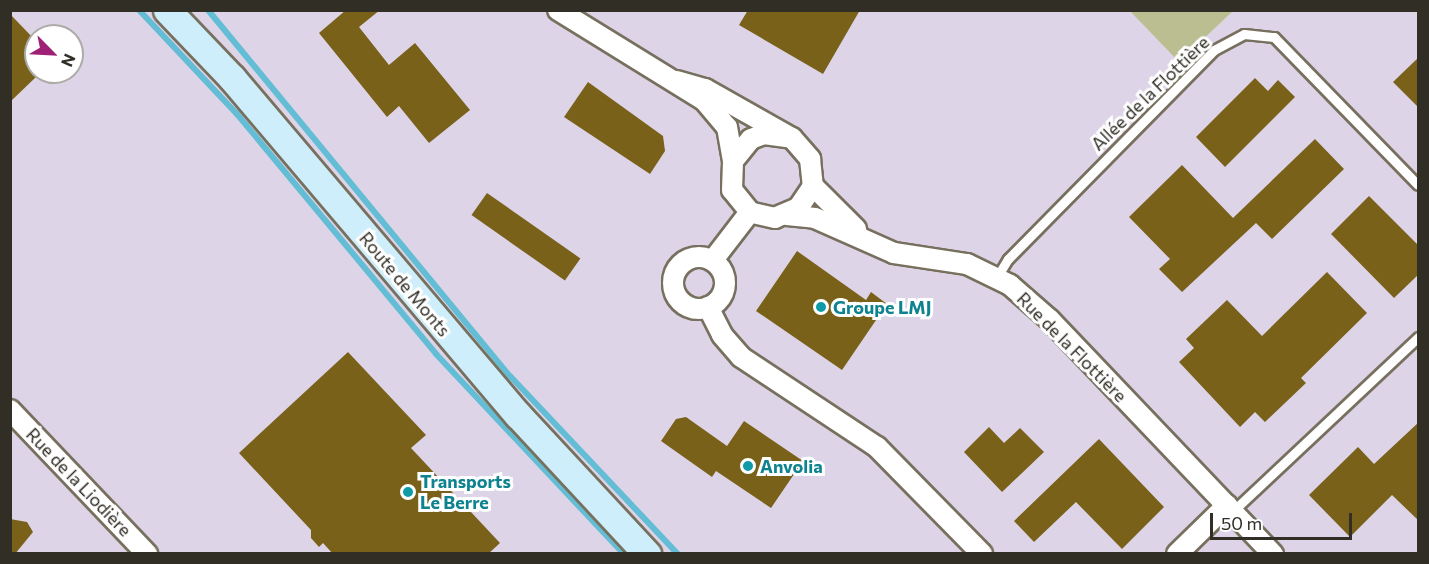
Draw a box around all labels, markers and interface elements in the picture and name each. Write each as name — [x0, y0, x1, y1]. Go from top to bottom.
north arrow — [24, 24, 84, 84]
street label: Allée de la Flottière — [1087, 31, 1213, 155]
text: N — [58, 51, 80, 70]
street label: Route de Monts — [355, 227, 455, 341]
street label: Rue de la Flottière — [1013, 288, 1131, 406]
place label: Groupe LMJ — [833, 296, 931, 318]
marker: Groupe LMJ — [814, 300, 828, 314]
street label: Rue de la Liodière — [22, 423, 136, 541]
place label: Anvolia — [760, 455, 823, 477]
marker: Anvolia — [741, 459, 755, 473]
place label: Transports Le Berre — [420, 471, 511, 514]
marker: Transports Le Berre — [401, 485, 415, 499]
scale bar — [1213, 501, 1356, 539]
text: 50 m — [1221, 512, 1262, 534]

